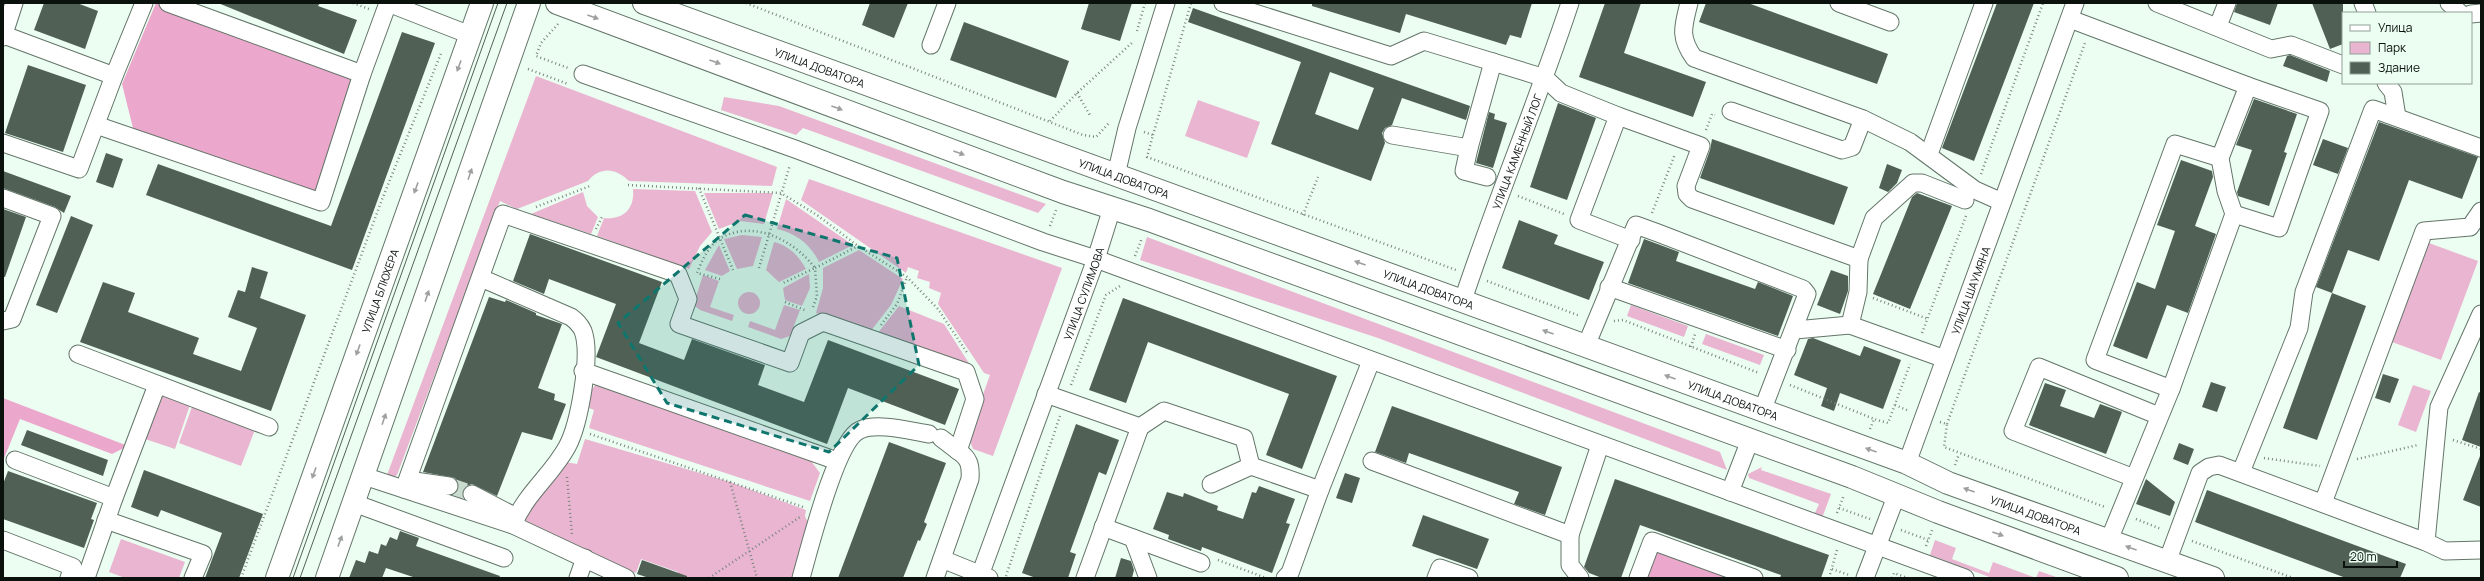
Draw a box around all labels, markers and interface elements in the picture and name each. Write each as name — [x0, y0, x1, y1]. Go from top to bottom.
legend — [2342, 12, 2472, 84]
one-way arrow — [588, 14, 600, 20]
text: Улица — [2378, 19, 2412, 36]
text: Парк — [2378, 39, 2407, 56]
street label: УЛИЦА ДОВАТОРА — [772, 44, 867, 90]
text: Здание — [2378, 59, 2420, 76]
one-way arrow — [456, 60, 462, 72]
one-way arrow — [709, 60, 721, 66]
street label: УЛИЦА КАМЕННЫЙ ЛОГ — [1488, 91, 1545, 211]
one-way arrow — [831, 105, 843, 111]
one-way arrow — [953, 151, 965, 157]
street label: УЛИЦА ДОВАТОРА — [1077, 154, 1172, 201]
one-way arrow — [467, 167, 473, 179]
one-way arrow — [412, 183, 418, 195]
street label: УЛИЦА ШАУМЯНА — [1947, 244, 1993, 336]
street label: УЛИЦА СУЛИМОВА — [1059, 245, 1107, 342]
street label: УЛИЦА БЛЮХЕРА — [358, 247, 401, 335]
one-way arrow — [1353, 259, 1365, 265]
street label: УЛИЦА ДОВАТОРА — [1381, 265, 1476, 312]
one-way arrow — [424, 290, 430, 302]
one-way arrow — [1541, 328, 1553, 334]
one-way arrow — [355, 345, 361, 357]
one-way arrow — [1663, 373, 1675, 379]
street label: УЛИЦА ДОВАТОРА — [1686, 376, 1780, 423]
one-way arrow — [381, 413, 387, 425]
one-way arrow — [1864, 447, 1876, 453]
one-way arrow — [311, 467, 317, 479]
one-way arrow — [1962, 487, 1974, 493]
street label: УЛИЦА ДОВАТОРА — [1988, 491, 2083, 538]
one-way arrow — [1993, 531, 2005, 537]
one-way arrow — [337, 535, 343, 547]
scale bar — [2344, 543, 2397, 569]
one-way arrow — [2124, 545, 2136, 551]
text: 20 m — [2350, 548, 2377, 565]

